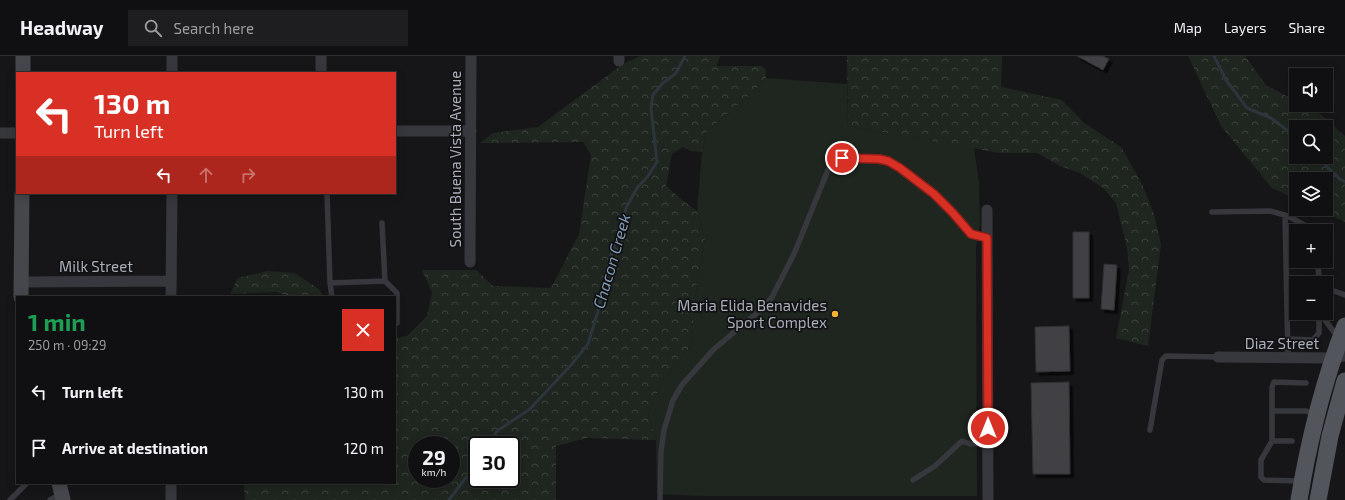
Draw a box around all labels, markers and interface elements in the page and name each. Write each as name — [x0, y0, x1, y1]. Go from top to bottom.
search box — [128, 10, 408, 46]
text: Headway — [20, 16, 104, 39]
icon: search — [142, 17, 164, 39]
text: Search here — [174, 19, 254, 37]
text: Map — [1174, 19, 1202, 36]
text: Layers — [1224, 19, 1266, 36]
text: Share — [1288, 19, 1325, 36]
map controls — [1289, 68, 1333, 320]
button: sound — [1289, 68, 1333, 112]
street label: South Buena Vista Avenue — [446, 71, 464, 247]
text: 130 m — [94, 86, 170, 120]
icon: left — [28, 88, 80, 140]
text: Turn left — [94, 120, 164, 142]
button: search — [1289, 120, 1333, 164]
pin — [825, 141, 859, 175]
icon: arrive — [831, 147, 853, 169]
icon: left — [153, 164, 175, 186]
icon: ahead — [195, 164, 217, 186]
icon: right — [237, 164, 259, 186]
button: layers — [1289, 172, 1333, 216]
water label: Chacon Creek — [588, 211, 634, 311]
button: + — [1289, 224, 1333, 268]
street label: Milk Street — [59, 257, 133, 275]
button: − — [1289, 276, 1333, 320]
place label: Maria Elida Benavides Sport Complex — [677, 296, 827, 331]
text: 1 min — [28, 307, 86, 336]
button: close — [342, 309, 384, 351]
marker: Maria Elida Benavides Sport Complex — [830, 309, 840, 319]
street label: Diaz Street — [1245, 334, 1320, 352]
text: 250 m · 09:29 — [28, 337, 106, 353]
icon: left — [28, 381, 50, 403]
text: Turn left — [62, 383, 123, 401]
text: 130 m — [344, 383, 384, 401]
position arrow — [967, 407, 1009, 449]
speed limit sign: 30 — [468, 436, 520, 488]
icon: arrive — [28, 437, 50, 459]
text: Arrive at destination — [62, 439, 208, 457]
text: 120 m — [344, 439, 384, 457]
text: 29 — [422, 445, 446, 469]
text: km/h — [422, 466, 446, 478]

